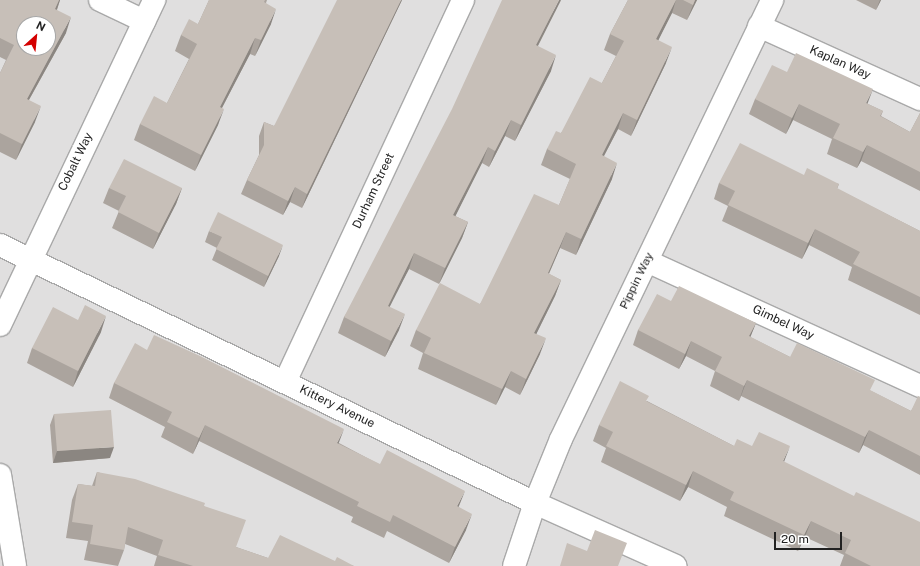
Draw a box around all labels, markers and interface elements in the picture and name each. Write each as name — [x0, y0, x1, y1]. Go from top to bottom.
north arrow — [16, 16, 56, 56]
text: N — [34, 19, 48, 33]
street label: Kaplan Way — [807, 43, 873, 83]
street label: Cobalt Way — [56, 130, 96, 194]
street label: Durham Street — [350, 151, 398, 231]
street label: Pippin Way — [617, 250, 657, 312]
street label: Gimbel Way — [750, 302, 816, 344]
street label: Kittery Avenue — [297, 383, 377, 431]
scale bar — [776, 524, 844, 550]
text: 20 m — [781, 532, 809, 546]

